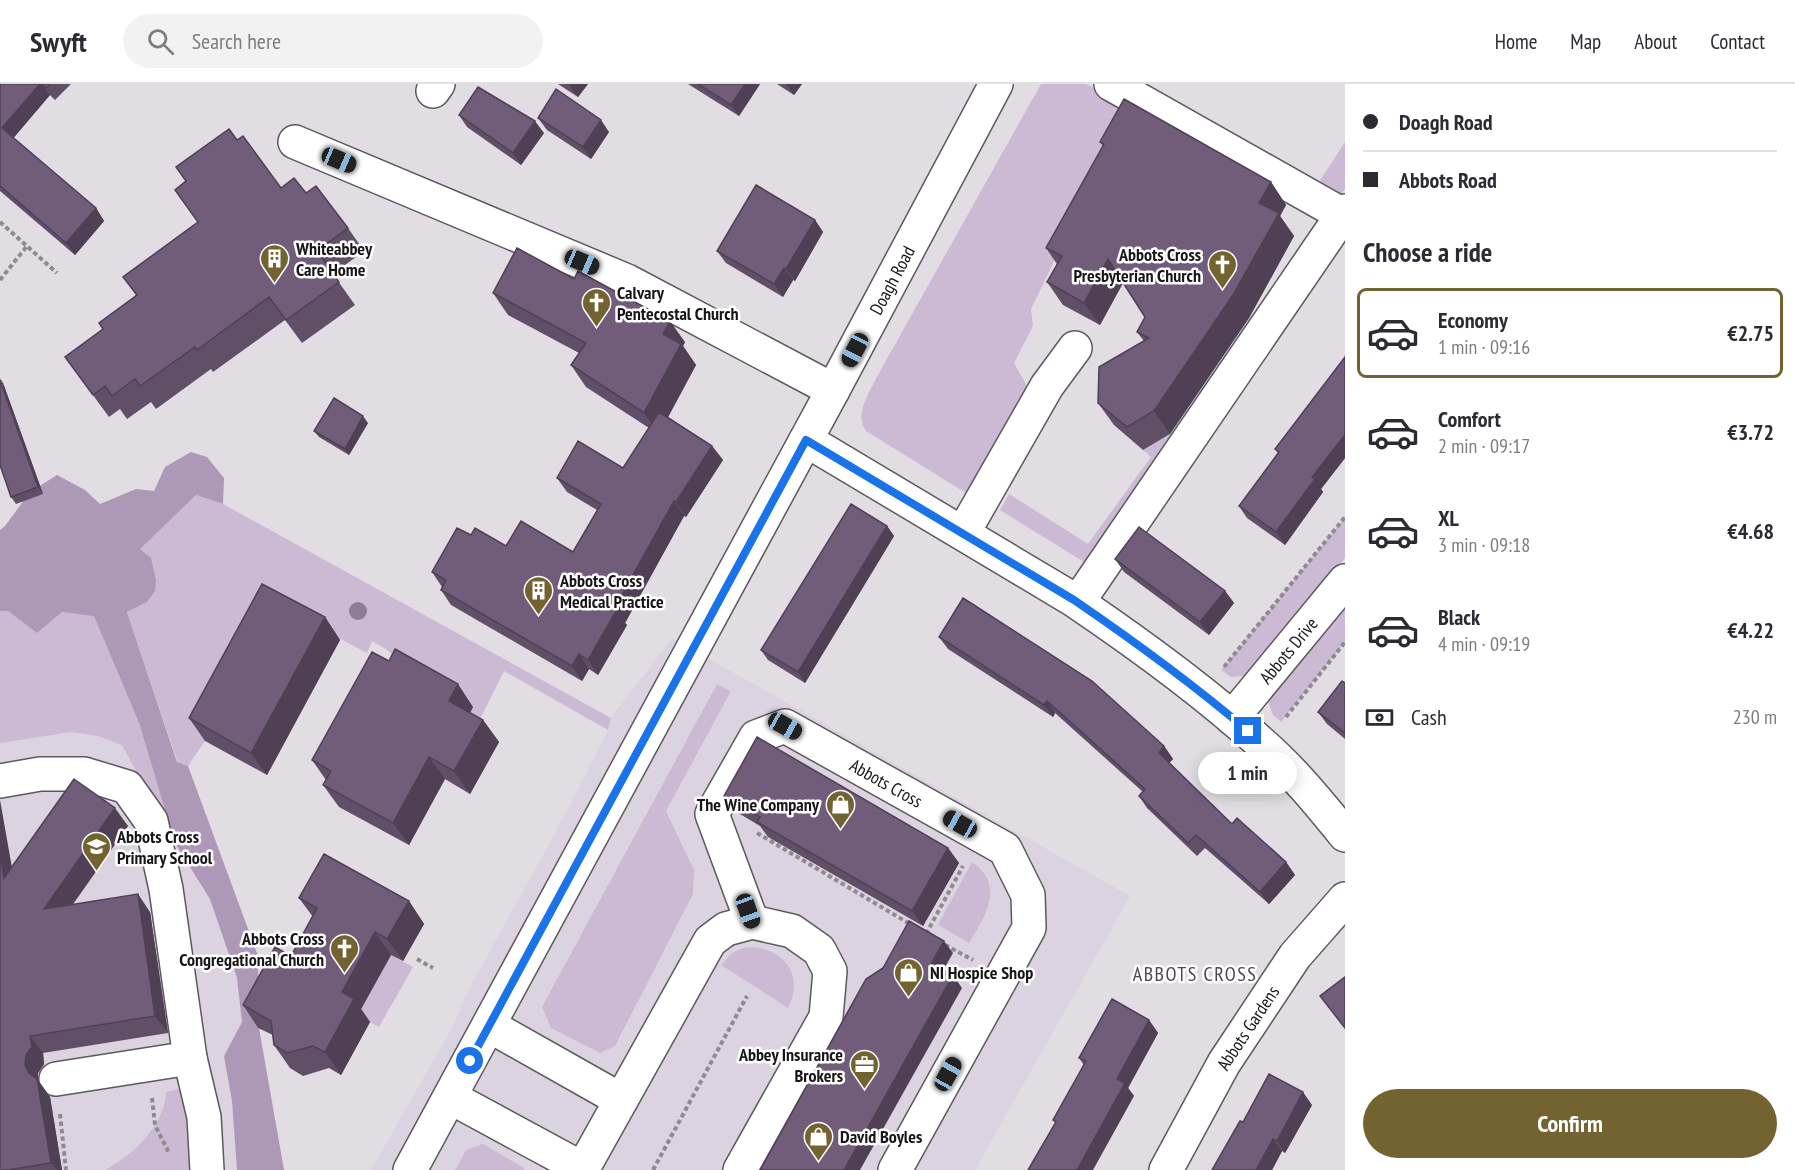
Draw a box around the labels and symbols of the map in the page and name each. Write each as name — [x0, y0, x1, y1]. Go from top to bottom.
car — [319, 145, 359, 175]
place label: Whiteabbey Care Home — [295, 237, 373, 281]
building icon: Whiteabbey Care Home — [259, 242, 291, 284]
street label: Doagh Road — [864, 242, 919, 318]
place label: Abbots Cross Presbyterian Church — [1074, 243, 1201, 287]
car — [562, 247, 602, 277]
church icon: Abbots Cross Presbyterian Church — [1206, 248, 1238, 290]
place label: Calvary Pentecostal Church — [617, 281, 739, 325]
church icon: Calvary Pentecostal Church — [580, 286, 612, 328]
car — [839, 330, 871, 370]
place label: Abbots Cross Medical Practice — [559, 569, 664, 613]
building icon: Abbots Cross Medical Practice — [523, 574, 555, 616]
street label: Abbots Drive — [1254, 612, 1322, 688]
car — [765, 709, 805, 743]
route end — [1234, 717, 1261, 744]
callout: 1 min — [1198, 752, 1298, 794]
street label: Abbots Cross — [846, 753, 927, 812]
shop icon: The Wine Company — [824, 788, 856, 830]
place label: The Wine Company — [697, 793, 820, 816]
car — [940, 807, 980, 841]
place label: Abbots Cross Primary School — [116, 825, 213, 869]
school or university icon: Abbots Cross Primary School — [80, 830, 112, 872]
car — [733, 891, 763, 931]
place label: Abbots Cross Congregational Church — [179, 927, 324, 971]
church icon: Abbots Cross Congregational Church — [329, 932, 361, 974]
shop icon: NI Hospice Shop — [893, 956, 925, 998]
place label: NI Hospice Shop — [930, 961, 1033, 984]
district label: ABBOTS CROSS — [1133, 961, 1257, 987]
street label: Abbots Gardens — [1211, 981, 1284, 1074]
place label: Abbey Insurance Brokers — [738, 1043, 843, 1087]
route start — [456, 1047, 483, 1074]
office icon: Abbey Insurance Brokers — [848, 1048, 880, 1090]
car — [931, 1054, 965, 1094]
shop icon: David Boyles — [803, 1120, 835, 1162]
place label: David Boyles — [840, 1125, 922, 1148]

